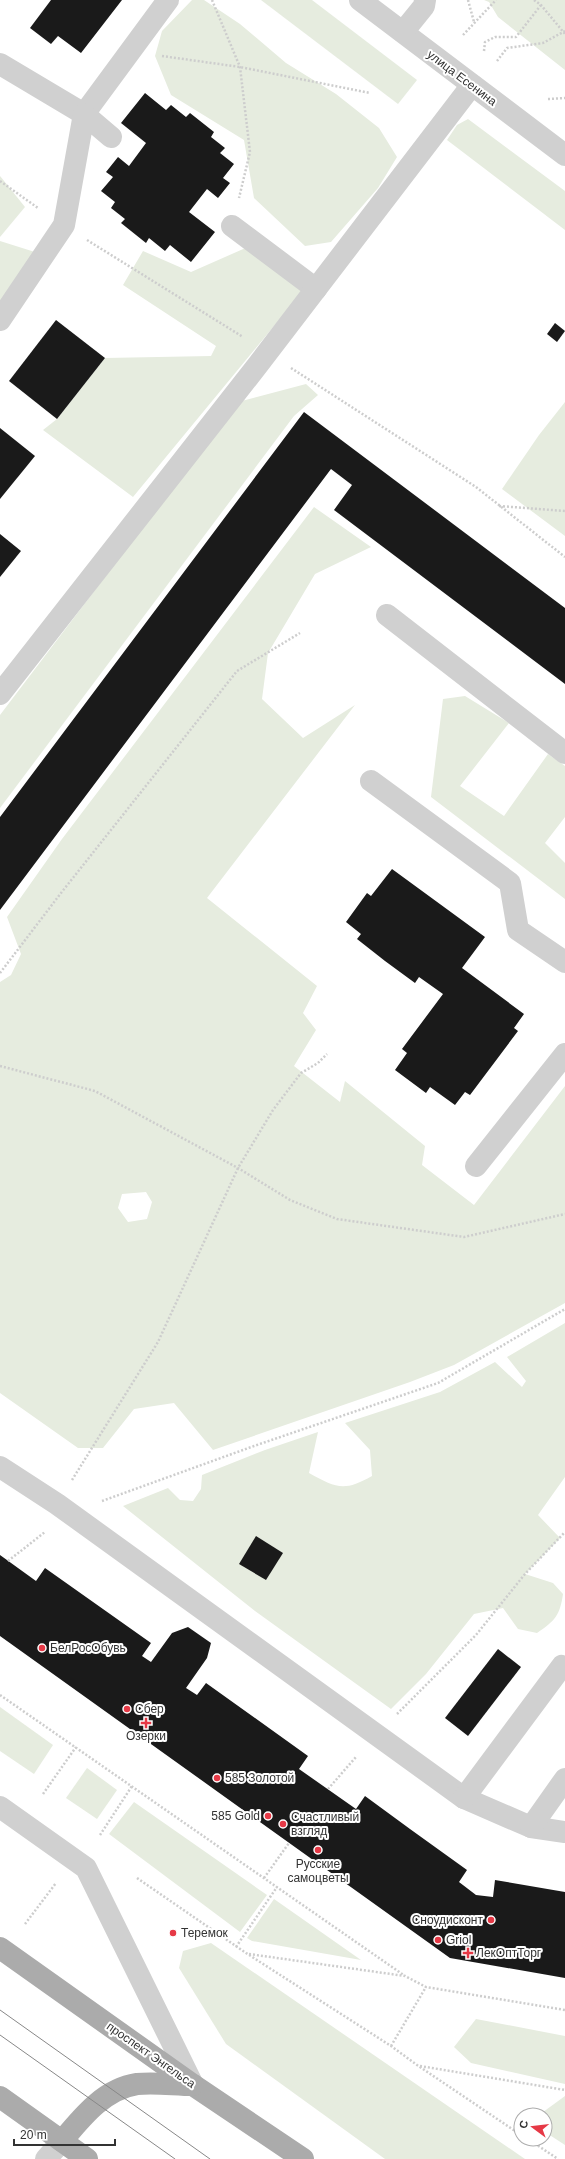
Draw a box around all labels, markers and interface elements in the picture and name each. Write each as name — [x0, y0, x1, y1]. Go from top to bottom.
street label: улица Есенина — [424, 47, 500, 109]
place label: БелРосОбувь — [50, 1641, 126, 1655]
marker: БелРосОбувь — [37, 1643, 47, 1653]
place label: Сбер — [135, 1702, 164, 1716]
marker: Сбер — [122, 1704, 132, 1714]
marker: Озерки — [141, 1718, 151, 1728]
place label: Озерки — [126, 1729, 166, 1743]
place label: 585 Золотой — [225, 1771, 294, 1785]
marker: 585 Золотой — [212, 1773, 222, 1783]
place label: 585 Gold — [211, 1809, 260, 1823]
place label: Счастливый взгляд — [291, 1810, 359, 1838]
marker: 585 Gold — [263, 1811, 273, 1821]
marker: Счастливый взгляд — [278, 1819, 288, 1829]
marker: Русские самоцветы — [313, 1845, 323, 1855]
place label: Русские самоцветы — [287, 1857, 349, 1885]
place label: Сноудисконт — [412, 1913, 483, 1927]
marker: Сноудисконт — [486, 1915, 496, 1925]
place label: Теремок — [181, 1926, 229, 1940]
marker: Теремок — [168, 1928, 178, 1938]
place label: Griol — [446, 1933, 471, 1947]
marker: Griol — [433, 1935, 443, 1945]
place label: ЛекОптТорг — [476, 1946, 542, 1960]
marker: ЛекОптТорг — [463, 1948, 473, 1958]
street label: проспект Энгельса — [104, 2019, 198, 2091]
north arrow — [513, 2107, 553, 2147]
text: С — [517, 2119, 530, 2130]
scale bar — [14, 2121, 115, 2147]
text: 20 m — [20, 2128, 47, 2142]

